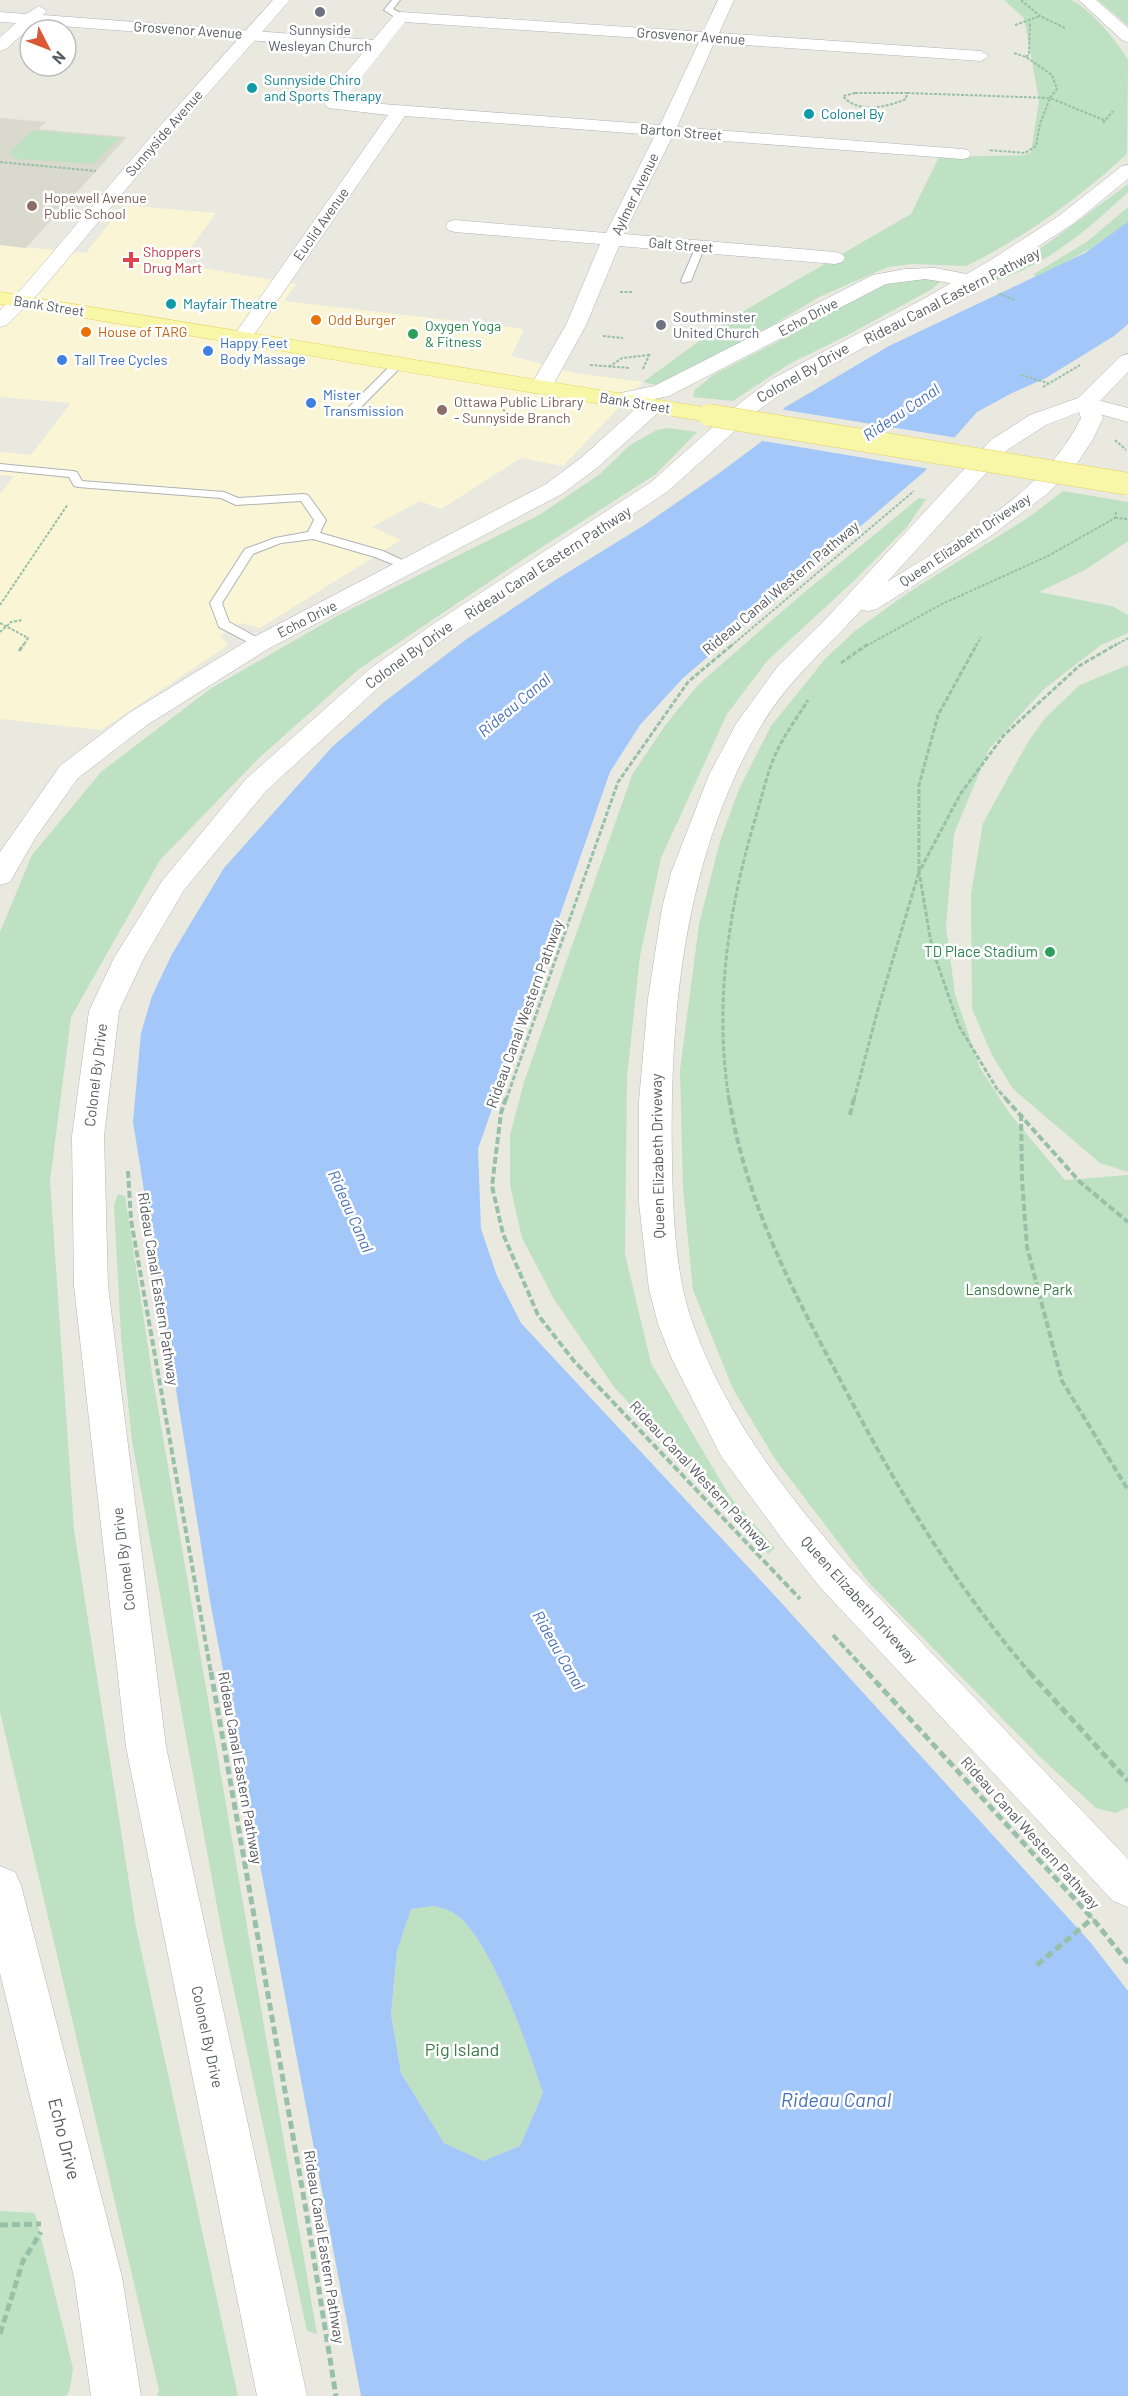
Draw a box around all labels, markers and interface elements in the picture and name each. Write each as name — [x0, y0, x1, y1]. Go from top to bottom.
marker: Sunnyside Wesleyan Church — [313, 5, 327, 19]
street label: Grosvenor Avenue — [133, 17, 243, 42]
north arrow — [18, 18, 78, 78]
place label: Sunnyside Wesleyan Church — [268, 21, 372, 54]
street label: Grosvenor Avenue — [636, 23, 746, 48]
text: N — [49, 48, 70, 69]
place label: Sunnyside Chiro and Sports Therapy — [264, 71, 382, 104]
marker: Sunnyside Chiro and Sports Therapy — [245, 81, 259, 95]
street label: Sunnyside Avenue — [121, 86, 206, 180]
place label: Colonel By — [821, 105, 885, 122]
marker: Colonel By — [802, 107, 816, 121]
street label: Barton Street — [639, 119, 723, 144]
street label: Aylmer Avenue — [607, 150, 662, 238]
street label: Euclid Avenue — [289, 184, 352, 263]
place label: Hopewell Avenue Public School — [44, 189, 147, 222]
marker: Hopewell Avenue Public School — [25, 199, 39, 213]
street label: Galt Street — [648, 233, 714, 256]
place label: Shoppers Drug Mart — [143, 243, 202, 276]
street label: Rideau Canal Eastern Pathway — [860, 243, 1043, 347]
marker: Shoppers Drug Mart — [124, 253, 138, 267]
street label: Bank Street — [12, 292, 86, 319]
street label: Echo Drive — [775, 294, 840, 339]
place label: Mayfair Theatre — [183, 295, 277, 312]
marker: Mayfair Theatre — [164, 297, 178, 311]
place label: Southminster United Church — [673, 308, 759, 341]
place label: Odd Burger — [328, 311, 396, 328]
marker: Odd Burger — [309, 313, 323, 327]
place label: Oxygen Yoga & Fitness — [425, 317, 501, 350]
marker: Southminster United Church — [654, 318, 668, 332]
place label: House of TARG — [98, 323, 187, 340]
marker: House of TARG — [79, 325, 93, 339]
marker: Oxygen Yoga & Fitness — [406, 327, 420, 341]
place label: Happy Feet Body Massage — [220, 334, 306, 367]
street label: Colonel By Drive — [753, 338, 852, 406]
marker: Happy Feet Body Massage — [201, 344, 215, 358]
place label: Tall Tree Cycles — [74, 351, 168, 368]
marker: Tall Tree Cycles — [55, 353, 69, 367]
water label: Rideau Canal — [859, 379, 943, 444]
place label: Mister Transmission — [323, 386, 404, 419]
street label: Bank Street — [598, 389, 672, 416]
place label: Ottawa Public Library - Sunnyside Branch — [454, 393, 584, 426]
marker: Mister Transmission — [304, 396, 318, 410]
marker: Ottawa Public Library - Sunnyside Branch — [435, 403, 449, 417]
street label: Queen Elizabeth Driveway — [896, 489, 1034, 590]
street label: Rideau Canal Eastern Pathway — [461, 501, 634, 623]
street label: Rideau Canal Western Pathway — [698, 516, 862, 658]
street label: Echo Drive — [274, 596, 340, 641]
street label: Colonel By Drive — [361, 616, 456, 692]
water label: Rideau Canal — [474, 669, 554, 740]
street label: Rideau Canal Western Pathway — [482, 917, 567, 1110]
place label: TD Place Stadium — [924, 942, 1038, 960]
marker: TD Place Stadium — [1043, 945, 1057, 959]
street label: Colonel By Drive — [80, 1022, 110, 1128]
street label: Queen Elizabeth Driveway — [647, 1073, 667, 1239]
water label: Rideau Canal — [325, 1167, 378, 1255]
street label: Rideau Canal Eastern Pathway — [135, 1191, 183, 1387]
park label: Lansdowne Park — [966, 1280, 1073, 1298]
street label: Rideau Canal Western Pathway — [626, 1396, 775, 1554]
street label: Colonel By Drive — [108, 1506, 138, 1612]
street label: Queen Elizabeth Driveway — [798, 1532, 922, 1667]
water label: Rideau Canal — [529, 1607, 590, 1693]
street label: Rideau Canal Eastern Pathway — [215, 1670, 267, 1866]
street label: Rideau Canal Western Pathway — [957, 1752, 1104, 1912]
street label: Colonel By Drive — [188, 1984, 228, 2090]
park label: Pig Island — [425, 2038, 499, 2060]
water label: Rideau Canal — [781, 2087, 892, 2111]
street label: Echo Drive — [44, 2096, 86, 2182]
street label: Rideau Canal Eastern Pathway — [301, 2149, 349, 2345]

